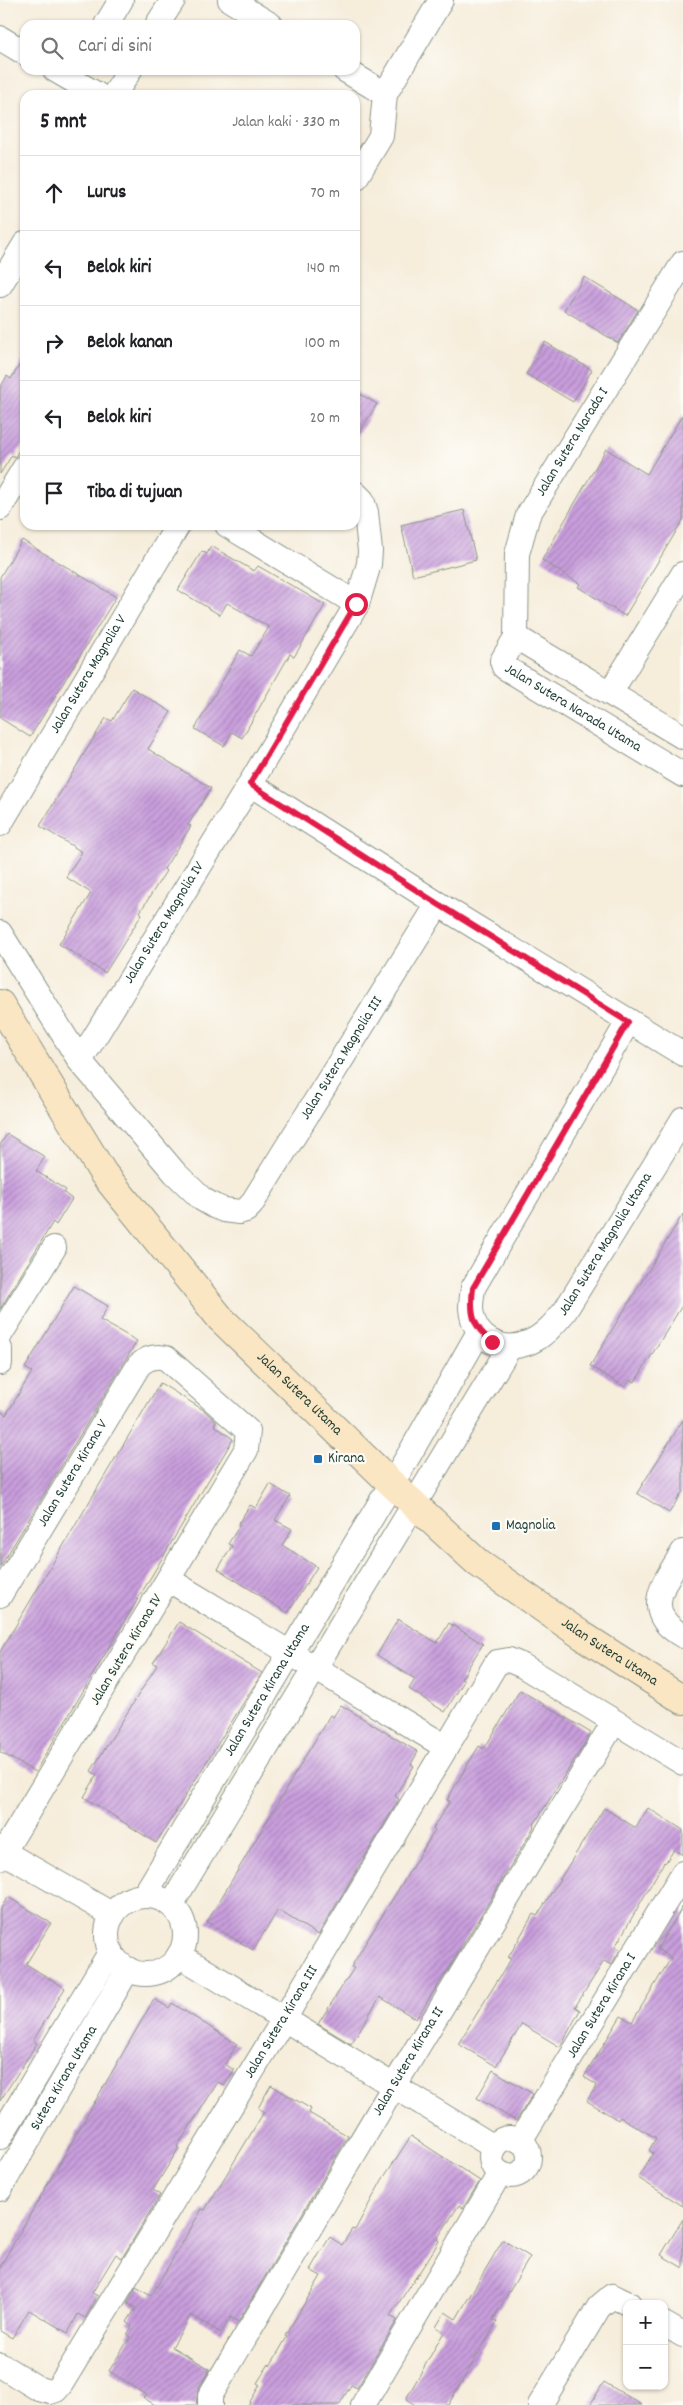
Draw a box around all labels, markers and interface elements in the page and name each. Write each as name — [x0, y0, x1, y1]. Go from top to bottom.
search box — [20, 20, 360, 75]
icon: search — [38, 34, 66, 62]
text: Cari di sini — [78, 34, 152, 61]
text: 5 mnt — [40, 108, 86, 138]
text: Jalan kaki · 330 m — [232, 111, 340, 134]
icon: ahead — [40, 179, 68, 207]
text: Lurus — [87, 180, 126, 207]
text: 70 m — [310, 182, 340, 205]
icon: left — [40, 254, 68, 282]
text: Belok kiri — [87, 255, 151, 282]
text: 140 m — [306, 257, 340, 280]
icon: right — [40, 329, 68, 357]
text: Belok kanan — [87, 330, 173, 357]
text: 100 m — [304, 332, 340, 355]
street label: Jalan Sutera Narada I — [531, 383, 615, 501]
icon: left — [40, 404, 68, 432]
text: Belok kiri — [87, 405, 151, 432]
text: 20 m — [310, 407, 340, 430]
icon: arrive — [40, 479, 68, 507]
text: Tiba di tujuan — [87, 480, 182, 507]
route start — [345, 593, 368, 616]
street label: Jalan Sutera Magnolia V — [45, 610, 133, 738]
street label: Jalan Sutera Narada Utama — [500, 659, 646, 759]
street label: Jalan Sutera Magnolia IV — [119, 857, 211, 988]
street label: Jalan Sutera Magnolia III — [295, 992, 389, 1124]
street label: Jalan Sutera Magnolia Utama — [554, 1168, 659, 1321]
route end — [481, 1331, 504, 1354]
street label: Jalan Sutera Utama — [251, 1347, 348, 1442]
street label: Jalan Sutera Kirana V — [33, 1415, 115, 1531]
place label: Kirana — [328, 1448, 365, 1470]
marker: Kirana — [312, 1453, 324, 1465]
place label: Magnolia — [506, 1515, 556, 1537]
marker: Magnolia — [490, 1520, 502, 1532]
street label: Jalan Sutera Kirana IV — [85, 1590, 169, 1710]
street label: Jalan Sutera Utama — [556, 1613, 663, 1693]
street label: Jalan Sutera Kirana Utama — [219, 1619, 317, 1761]
street label: Jalan Sutera Kirana I — [562, 1949, 643, 2063]
street label: Jalan Sutera Kirana III — [239, 1961, 324, 2083]
street label: Jalan Sutera Kirana II — [367, 2003, 450, 2120]
street label: Sutera Kirana Utama — [25, 2021, 104, 2135]
map controls — [623, 2300, 668, 2390]
button: + — [623, 2300, 668, 2345]
button: − — [623, 2345, 668, 2390]

